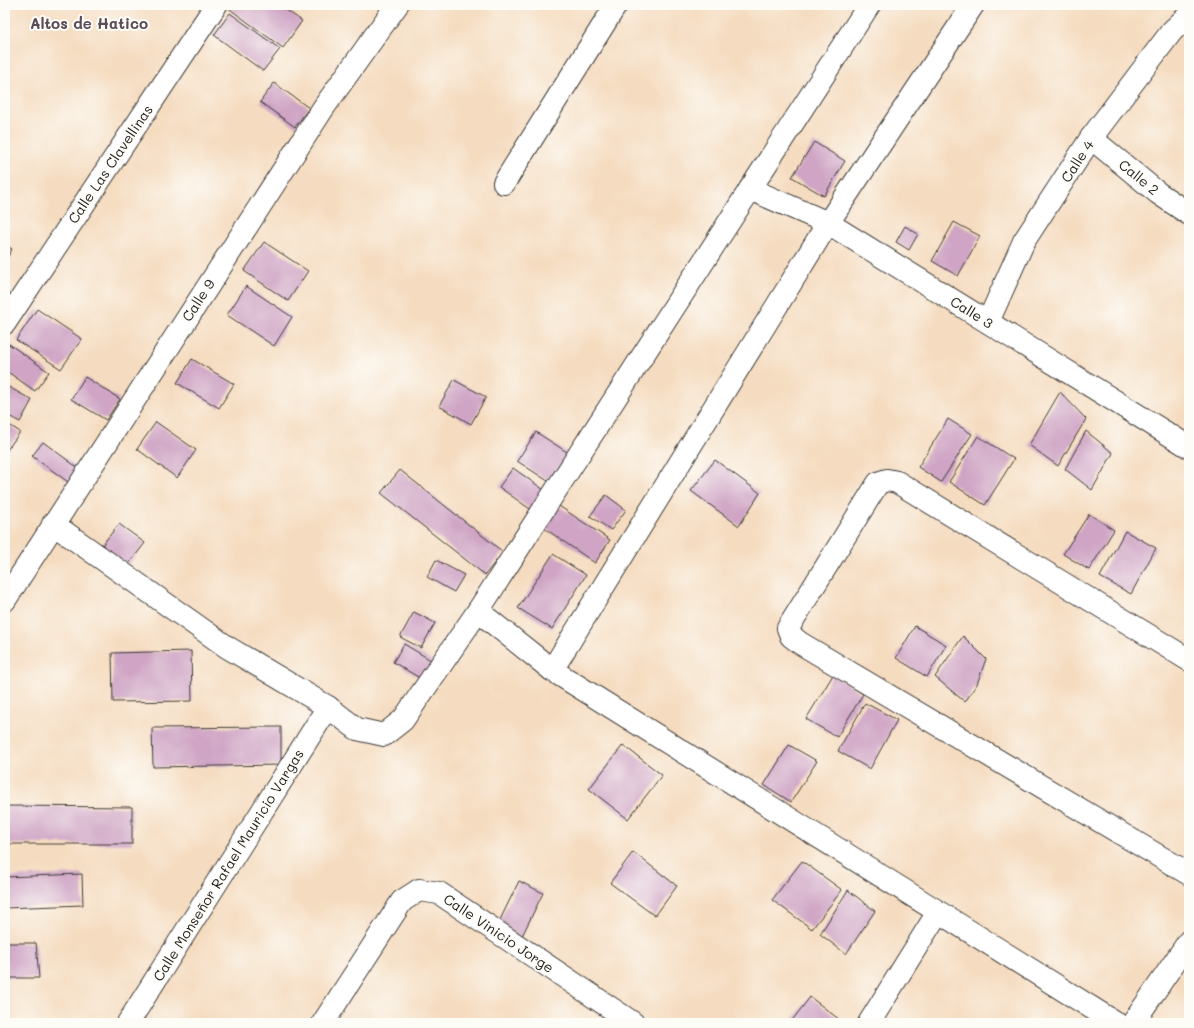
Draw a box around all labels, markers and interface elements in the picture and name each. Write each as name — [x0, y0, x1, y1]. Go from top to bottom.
district label: Altos de Hatico — [30, 13, 148, 33]
street label: Calle Las Clavellinas — [63, 101, 157, 227]
street label: Calle 4 — [1056, 135, 1098, 186]
street label: Calle 2 — [1115, 155, 1163, 199]
street label: Calle 9 — [177, 275, 219, 325]
street label: Calle 3 — [947, 291, 997, 333]
street label: Calle Monseñor Rafael Mauricio Vargas — [148, 745, 308, 985]
street label: Calle Vinicio Jorge — [440, 889, 558, 977]

